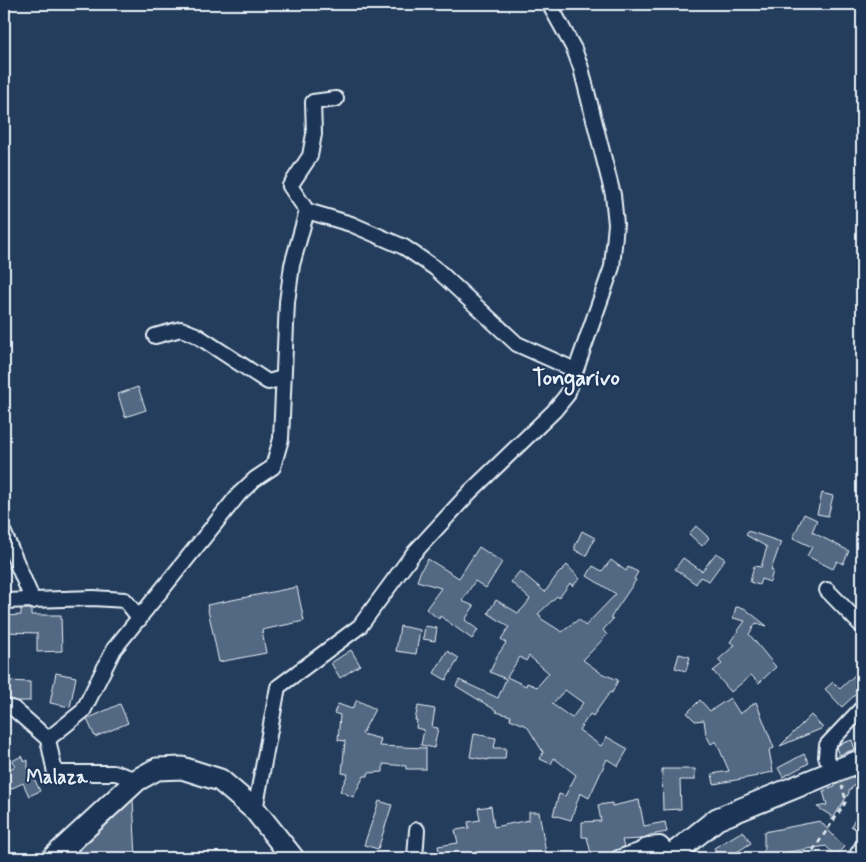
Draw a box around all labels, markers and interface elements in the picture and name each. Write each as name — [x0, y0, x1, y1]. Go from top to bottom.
district label: Tongarivo — [532, 365, 620, 396]
district label: Malaza — [26, 765, 88, 790]

